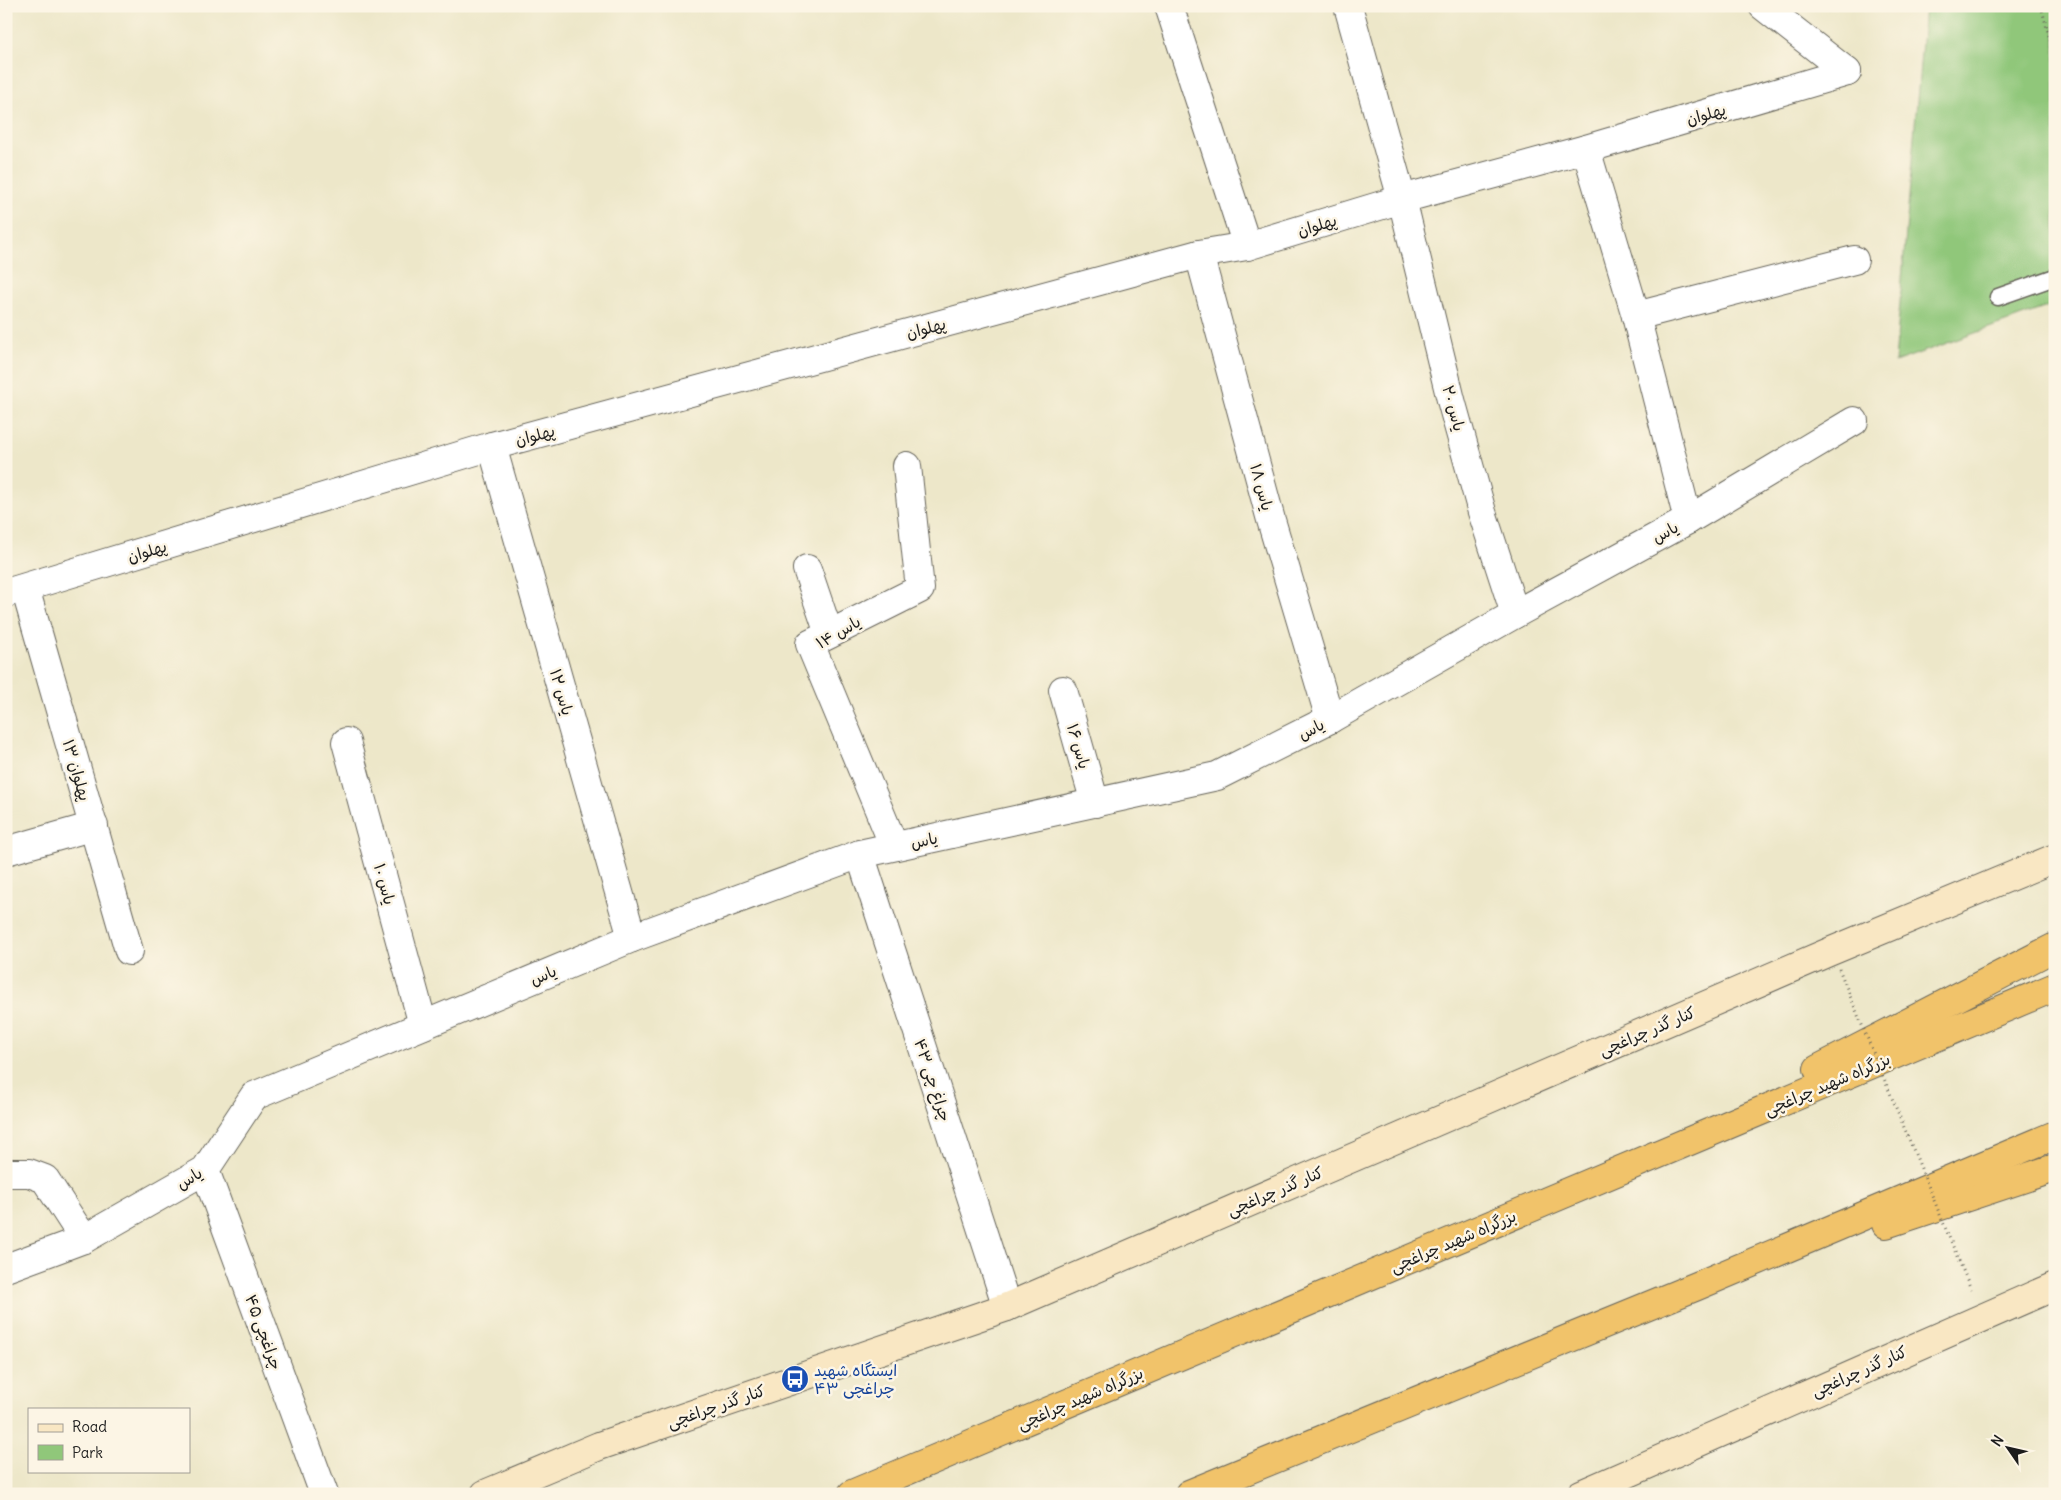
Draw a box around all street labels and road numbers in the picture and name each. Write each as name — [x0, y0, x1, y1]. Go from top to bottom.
street label: پهلوان — [1684, 99, 1728, 130]
street label: پهلوان — [1295, 210, 1340, 241]
street label: پهلوان — [904, 313, 948, 344]
street label: یاس ۲۰ — [1438, 383, 1470, 433]
street label: پهلوان — [513, 420, 557, 451]
street label: یاس ۱۸ — [1246, 461, 1278, 513]
street label: یاس — [1648, 517, 1682, 547]
street label: پهلوان — [125, 536, 170, 567]
street label: یاس ۱۴ — [812, 611, 864, 653]
street label: یاس ۱۲ — [546, 666, 578, 718]
street label: یاس — [1294, 714, 1328, 744]
street label: یاس ۱۶ — [1063, 721, 1095, 771]
street label: پهلوان ۱۳ — [58, 737, 95, 803]
street label: یاس — [909, 827, 939, 853]
street label: یاس ۱۰ — [370, 861, 400, 907]
street label: یاس — [527, 961, 559, 989]
street label: کنار گذر چراغچی — [1596, 1002, 1699, 1061]
street label: چراغ چی ۴۳ — [908, 1036, 956, 1125]
street label: بزرگراه شهید چراغچی — [1761, 1048, 1893, 1120]
street label: یاس — [172, 1162, 206, 1194]
street label: کنار گذر چراغچی — [1224, 1162, 1327, 1221]
street label: بزرگراه شهید چراغچی — [1387, 1205, 1519, 1277]
street label: چراغچی ۴۵ — [240, 1292, 287, 1373]
street label: کنار گذر چراغچی — [1808, 1341, 1910, 1402]
street label: بزرگراه شهید چراغچی — [1014, 1362, 1146, 1434]
street label: کنار گذر چراغچی — [664, 1380, 768, 1433]

